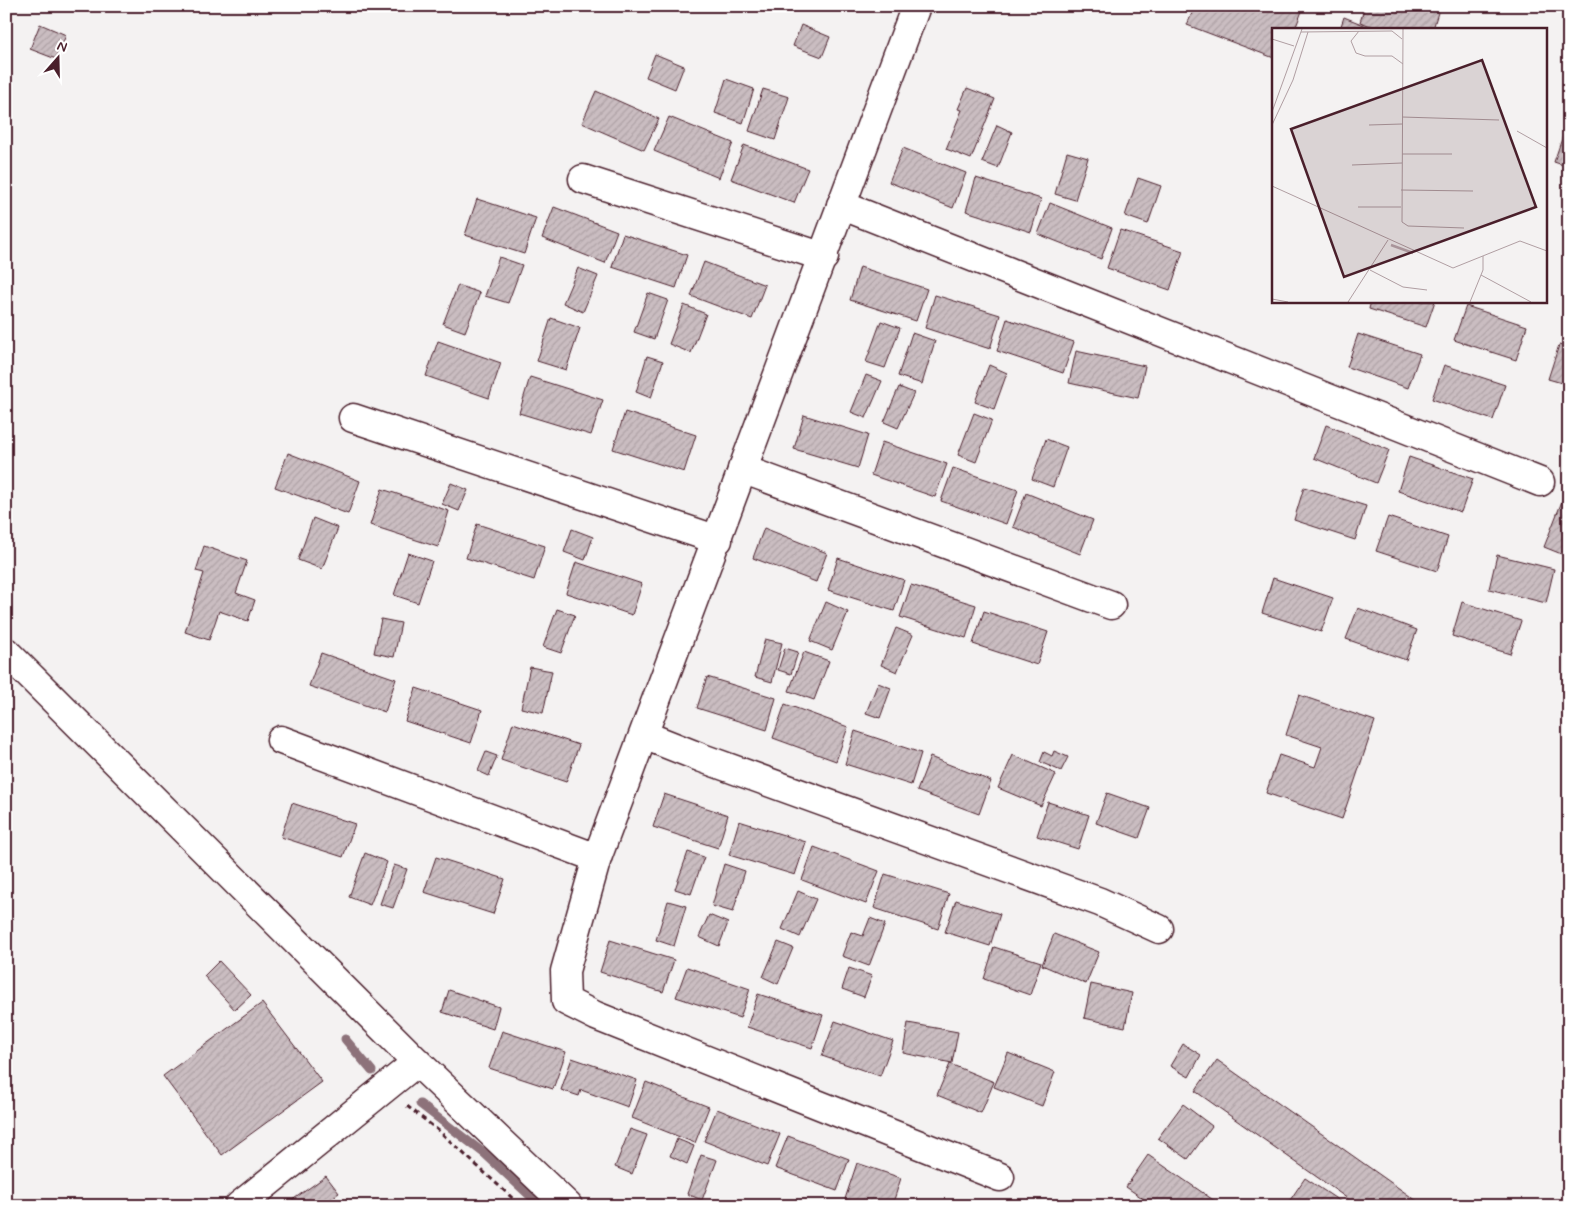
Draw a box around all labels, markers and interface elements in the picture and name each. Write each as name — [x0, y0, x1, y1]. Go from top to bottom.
inset map — [1272, 28, 1548, 302]
north arrow — [32, 32, 82, 82]
text: N — [55, 37, 70, 57]

